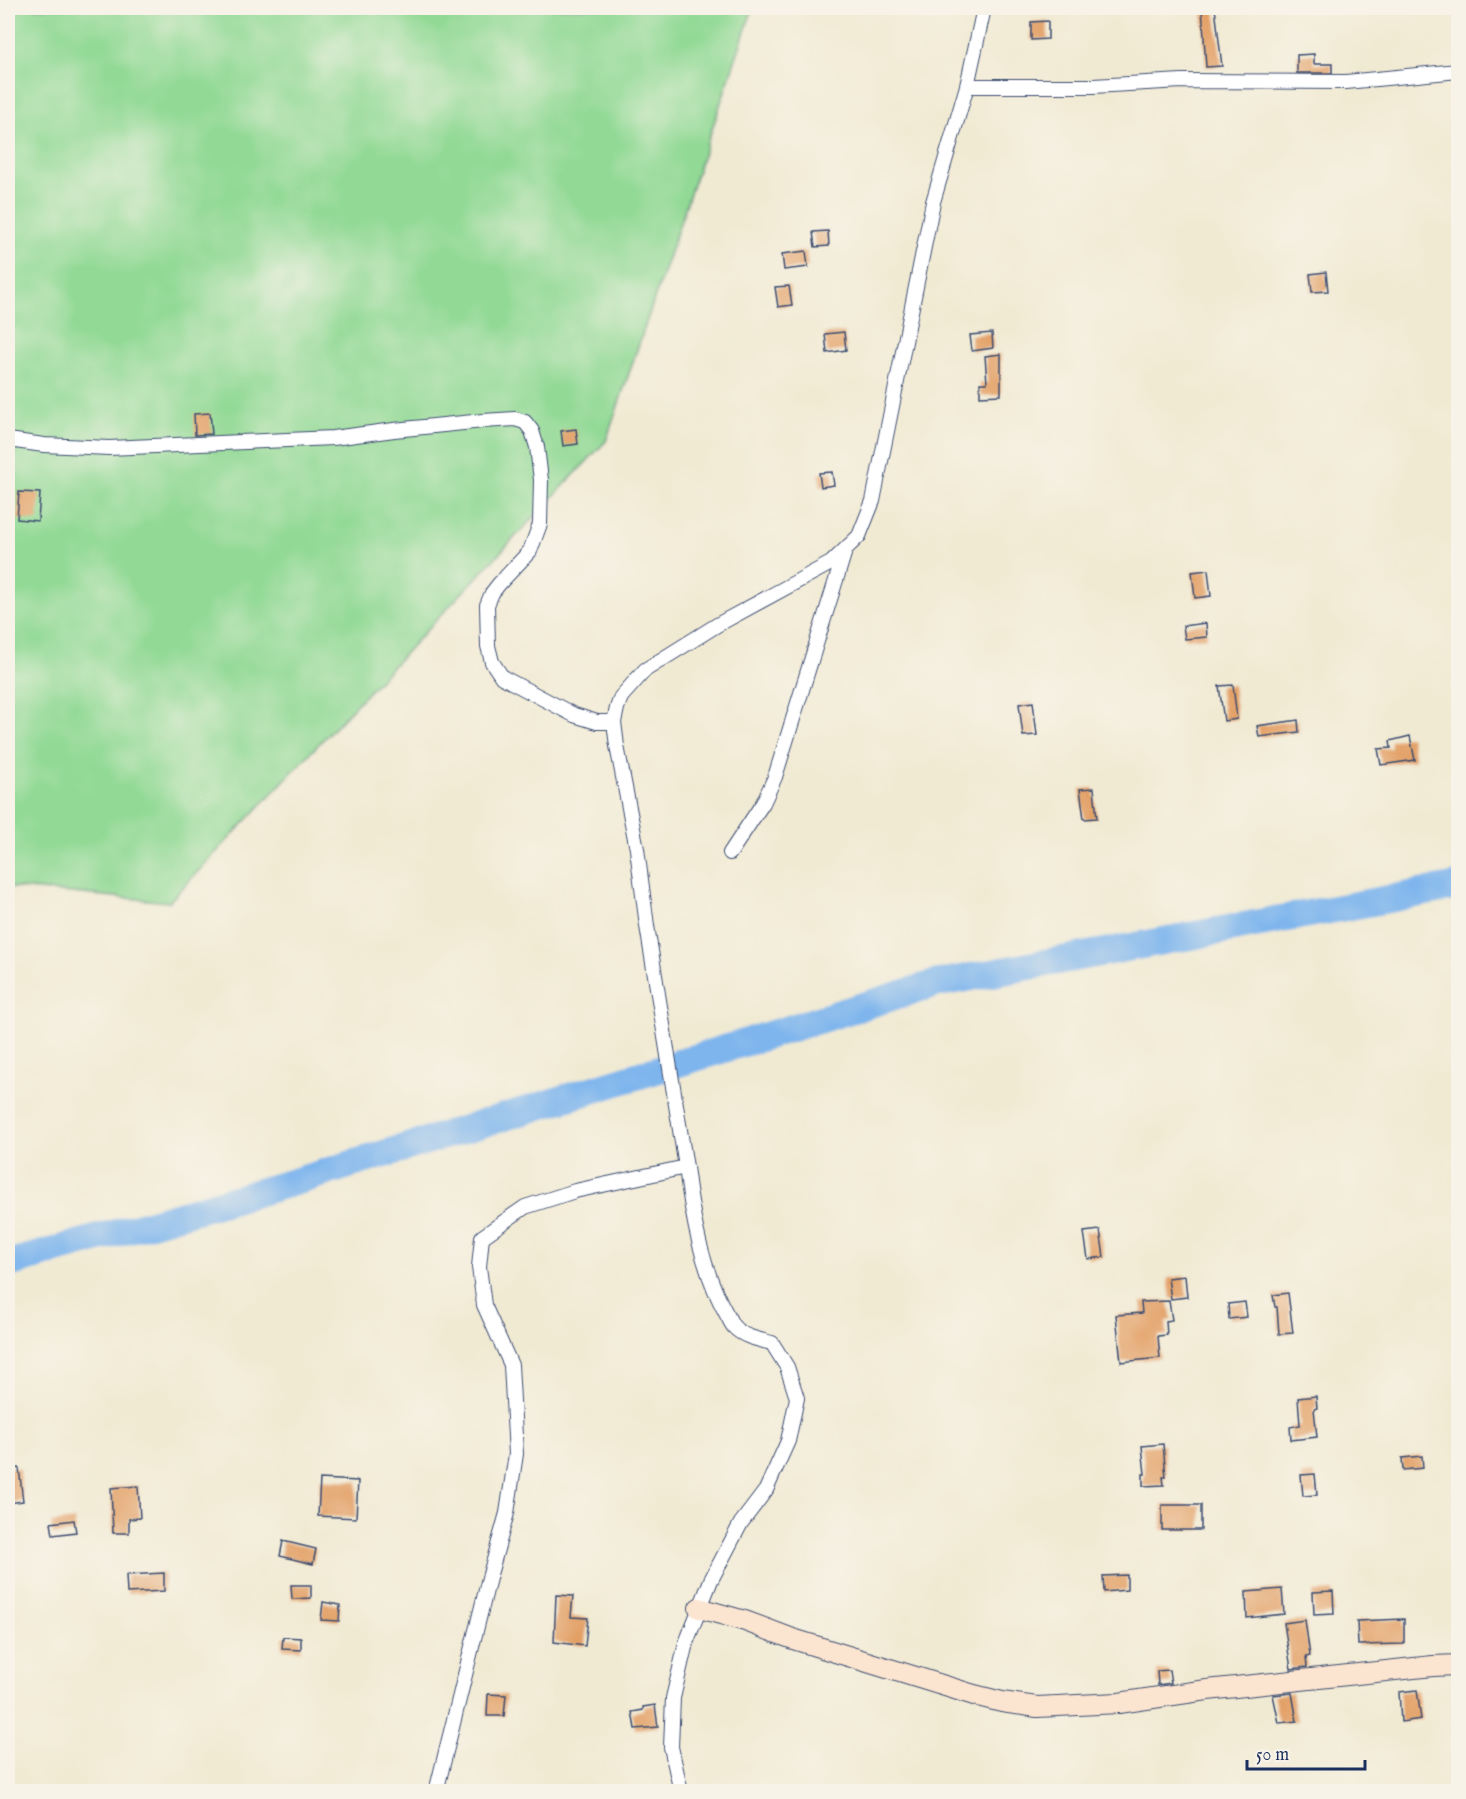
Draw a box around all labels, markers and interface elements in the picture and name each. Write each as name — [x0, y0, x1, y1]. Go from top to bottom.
scale bar — [1247, 1733, 1366, 1771]
text: 50 m — [1256, 1744, 1289, 1767]

